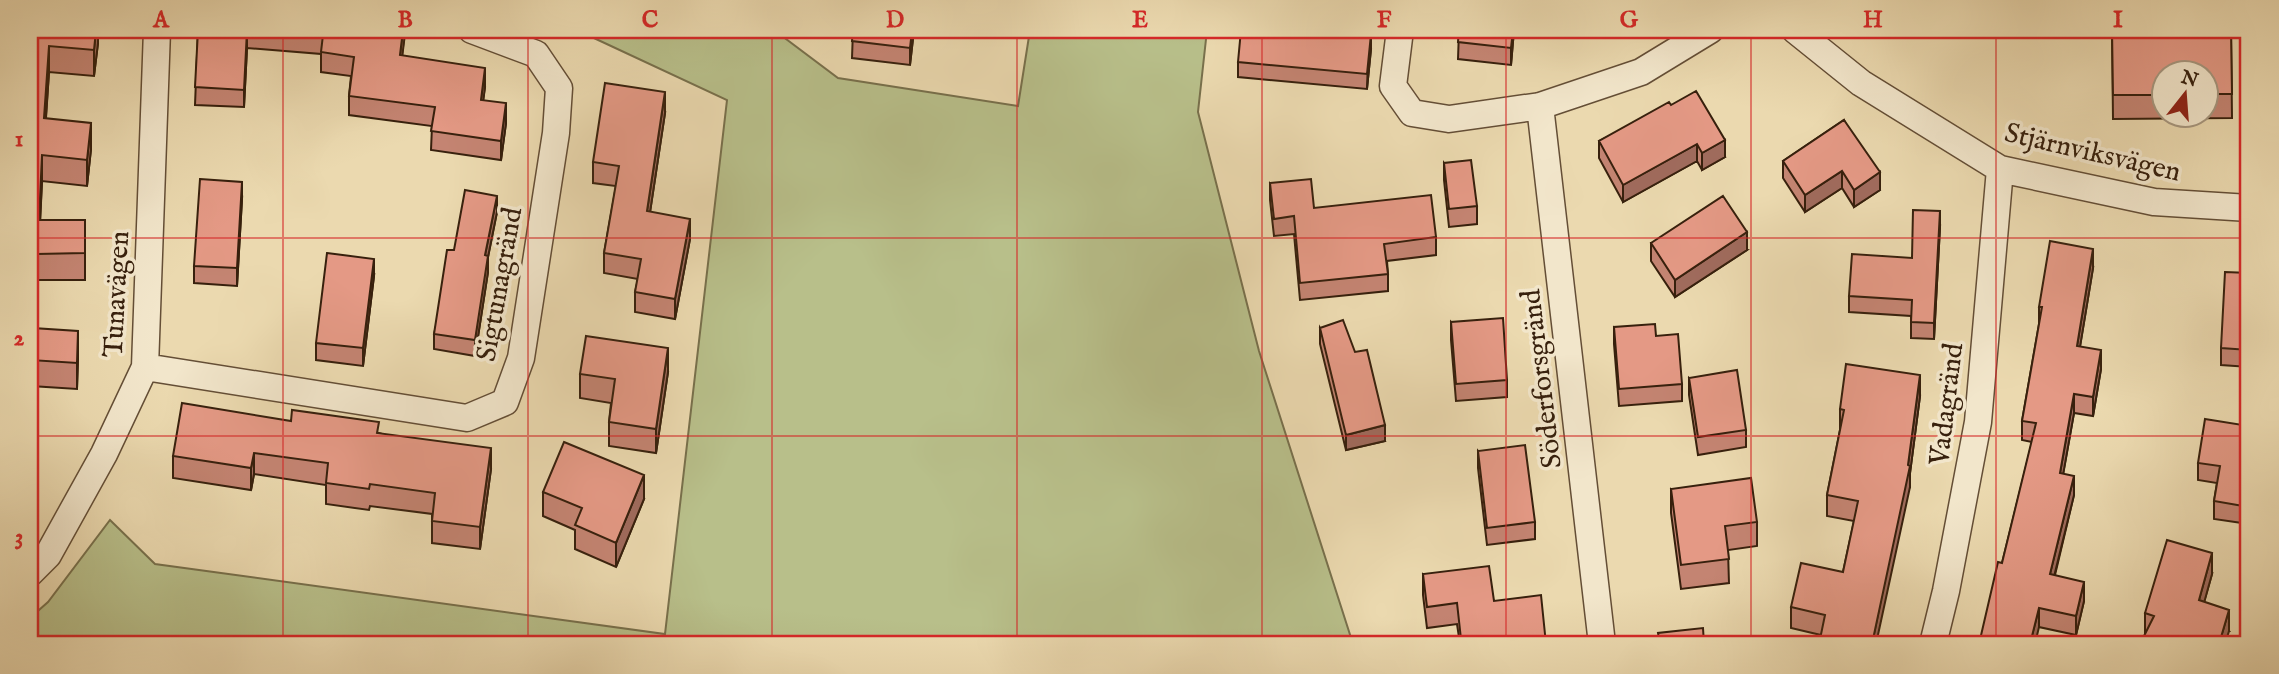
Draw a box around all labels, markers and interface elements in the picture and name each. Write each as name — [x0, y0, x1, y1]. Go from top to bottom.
text: A — [152, 6, 170, 35]
text: B — [397, 6, 413, 35]
text: C — [642, 6, 659, 35]
text: D — [886, 6, 904, 35]
text: E — [1132, 6, 1148, 35]
text: F — [1377, 6, 1392, 35]
text: G — [1620, 6, 1639, 35]
text: H — [1863, 6, 1883, 35]
text: I — [2113, 6, 2123, 35]
north arrow — [2150, 60, 2220, 130]
text: N — [2177, 65, 2201, 94]
street label: Stjärnviksvägen — [2001, 116, 2184, 191]
text: 1 — [15, 125, 23, 154]
street label: Sigtunagränd — [470, 205, 531, 364]
street label: Tunavägen — [97, 230, 138, 358]
street label: Söderforsgränd — [1514, 287, 1571, 470]
text: 2 — [14, 324, 25, 353]
street label: Vadagränd — [1922, 341, 1972, 469]
text: 3 — [15, 523, 23, 552]

